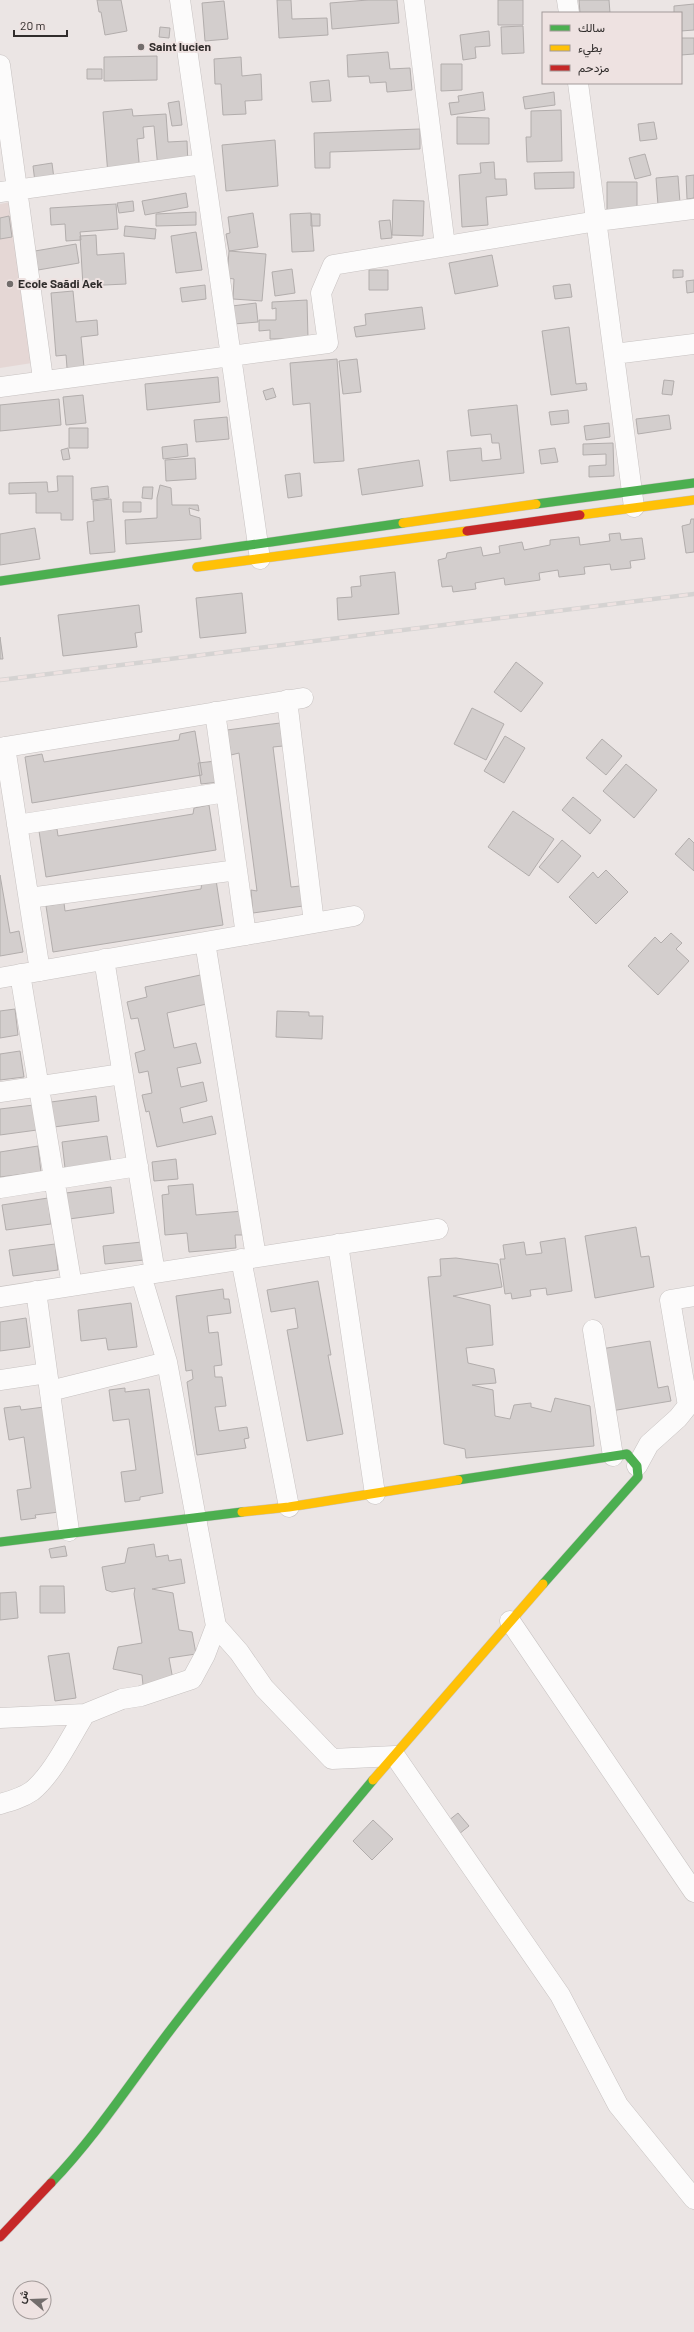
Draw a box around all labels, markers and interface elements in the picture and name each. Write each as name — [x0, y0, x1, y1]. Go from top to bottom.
scale bar — [14, 12, 67, 38]
legend — [542, 12, 682, 84]
text: 20 m — [20, 18, 46, 32]
text: سالك — [578, 20, 605, 34]
place label: Saint lucien — [149, 39, 211, 53]
text: بطيء — [578, 40, 602, 58]
marker: Saint lucien — [136, 42, 146, 52]
text: مزدحم — [578, 60, 609, 76]
place label: Ecole Saãdi Aek — [18, 276, 103, 290]
marker: Ecole Saãdi Aek — [5, 279, 15, 289]
north arrow — [12, 2280, 52, 2320]
text: ش — [14, 2288, 31, 2305]

